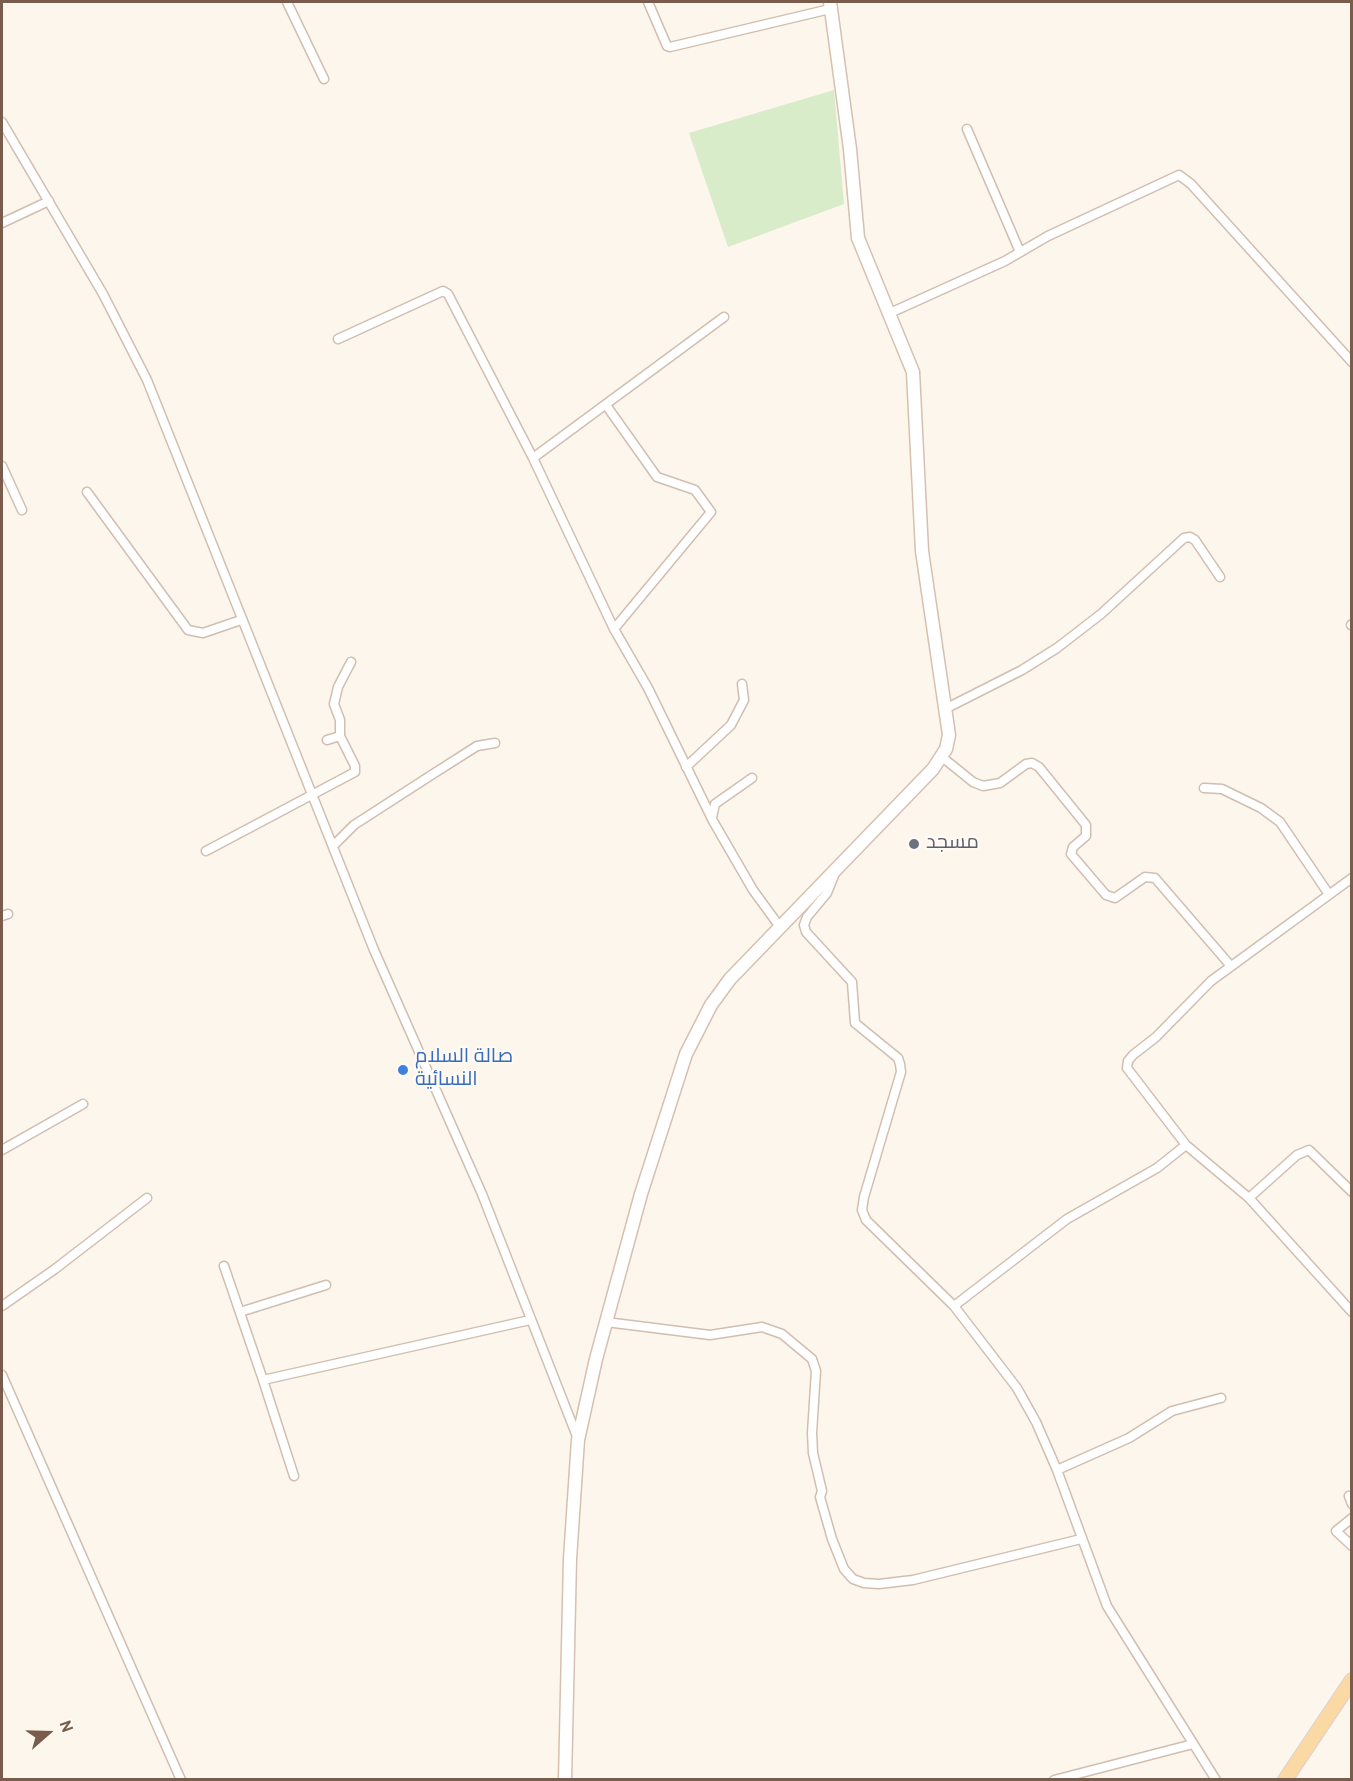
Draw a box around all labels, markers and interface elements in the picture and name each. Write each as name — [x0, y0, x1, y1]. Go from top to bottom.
place label: مسجد — [926, 832, 979, 856]
marker: مسجد — [907, 837, 921, 851]
place label: صالة السلام النسائية — [415, 1046, 513, 1093]
marker: صالة السلام النسائية — [396, 1063, 410, 1077]
north arrow — [18, 1703, 78, 1763]
text: N — [54, 1718, 76, 1736]

